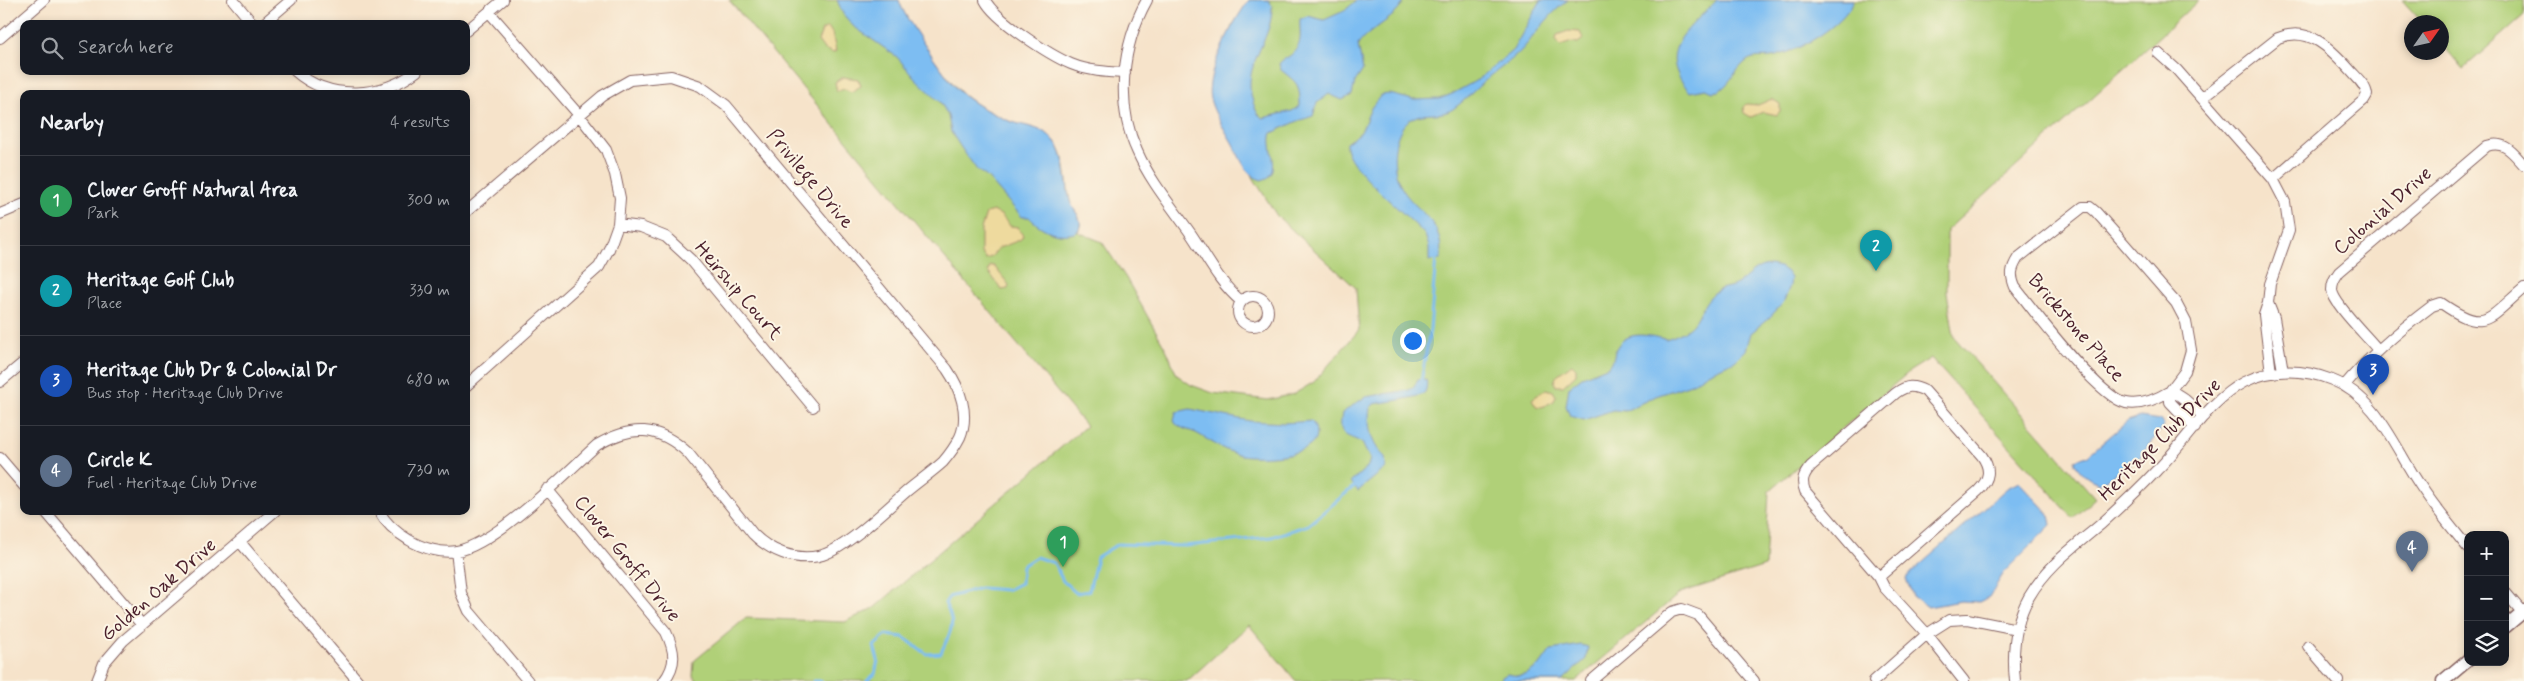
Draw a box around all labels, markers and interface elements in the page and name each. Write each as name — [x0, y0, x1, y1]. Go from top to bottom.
north arrow — [2404, 15, 2449, 60]
search box — [20, 20, 470, 75]
icon: search — [38, 34, 66, 62]
text: Search here — [78, 35, 174, 60]
text: Nearby — [40, 109, 104, 137]
text: 4 results — [390, 112, 450, 133]
street label: Privilege Drive — [759, 123, 860, 236]
street label: Colonial Drive — [2328, 161, 2438, 261]
text: Clover Groff Natural Area — [87, 178, 298, 203]
text: 1 — [52, 190, 60, 211]
text: 300 m — [407, 190, 450, 211]
text: Park — [87, 203, 119, 224]
pin: 2 — [1860, 230, 1892, 271]
street label: Heirship Court — [688, 236, 789, 346]
text: Heritage Golf Club — [87, 268, 234, 293]
street label: Brickstone Place — [2021, 268, 2131, 388]
text: 2 — [52, 280, 60, 301]
text: 330 m — [409, 280, 450, 301]
text: Place — [87, 293, 122, 314]
your location — [1400, 328, 1426, 354]
pin: 3 — [2357, 354, 2389, 395]
text: Heritage Club Dr & Colonial Dr — [87, 358, 337, 383]
text: 3 — [52, 370, 60, 391]
text: 680 m — [406, 370, 450, 391]
street label: Heritage Club Drive — [2093, 373, 2227, 507]
text: Bus stop · Heritage Club Drive — [87, 383, 283, 404]
text: Circle K — [87, 448, 152, 473]
text: 4 — [51, 460, 61, 481]
text: 730 m — [407, 460, 450, 481]
text: Fuel · Heritage Club Drive — [87, 473, 257, 494]
street label: Clover Groff Drive — [567, 490, 687, 628]
pin: 1 — [1047, 526, 1079, 567]
pin: 4 — [2396, 531, 2428, 572]
map controls — [2464, 531, 2509, 666]
button: + — [2464, 531, 2509, 576]
street label: Golden Oak Drive — [95, 532, 223, 648]
button: − — [2464, 576, 2509, 621]
button: layers — [2464, 621, 2509, 666]

